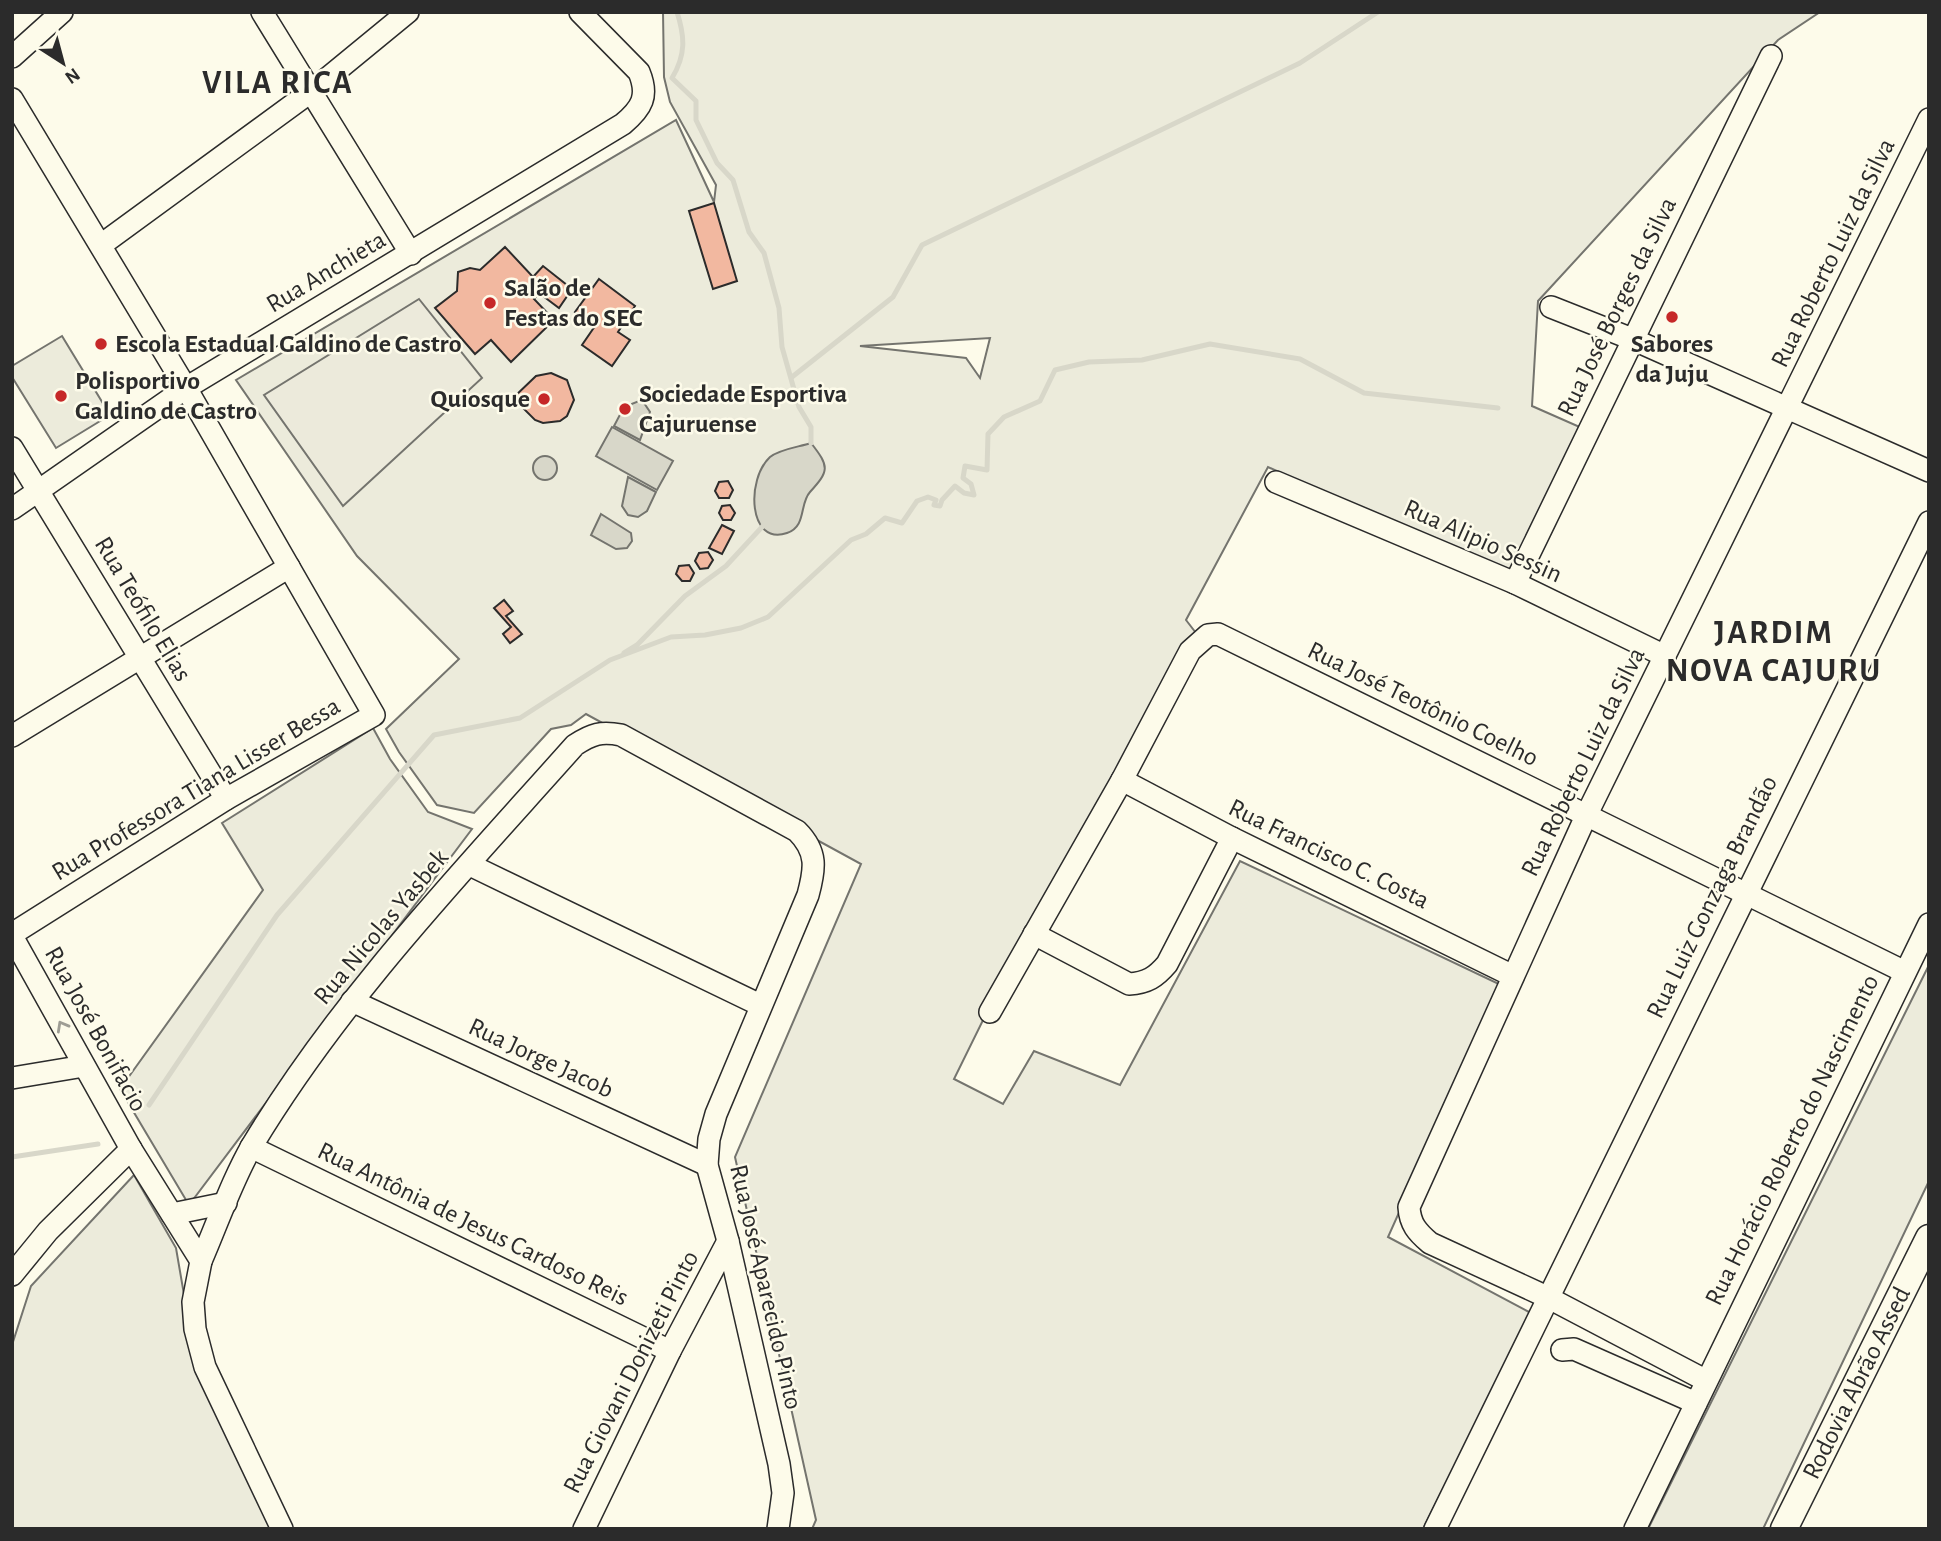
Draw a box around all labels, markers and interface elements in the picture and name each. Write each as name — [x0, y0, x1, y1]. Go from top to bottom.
north arrow — [28, 28, 98, 98]
text: N — [61, 64, 83, 87]
district label: VILA RICA — [202, 67, 354, 100]
street label: Rua Roberto Luiz da Silva — [1766, 134, 1900, 372]
street label: Rua José Borges da Silva — [1553, 193, 1681, 421]
street label: Rua Anchieta — [262, 226, 390, 318]
place label: Salão de Festas do SEC — [504, 275, 643, 331]
marker: Salão de Festas do SEC — [482, 295, 498, 311]
marker: Sabores da Juju — [1664, 309, 1680, 325]
place label: Escola Estadual Galdino de Castro — [115, 331, 462, 357]
place label: Sabores da Juju — [1631, 331, 1713, 387]
marker: Escola Estadual Galdino de Castro — [93, 336, 109, 352]
place label: Polisportivo Galdino de Castro — [75, 368, 257, 424]
place label: Sociedade Esportiva Cajuruense — [639, 381, 847, 437]
place label: Quiosque — [431, 386, 530, 412]
marker: Polisportivo Galdino de Castro — [53, 388, 69, 404]
marker: Quiosque — [536, 391, 552, 407]
marker: Sociedade Esportiva Cajuruense — [617, 401, 633, 417]
street label: Rua Alipio Sessin — [1400, 494, 1566, 588]
street label: Rua Teófilo Elias — [90, 532, 196, 686]
district label: JARDIM NOVA CAJURU — [1666, 617, 1882, 688]
street label: Rua José Teotônio Coelho — [1304, 637, 1542, 771]
street label: Rua Roberto Luiz da Silva — [1516, 643, 1650, 881]
street label: Rua Professora Tiana Lisser Bessa — [47, 693, 345, 885]
street label: Rua Luiz Gonzaga Brandão — [1642, 772, 1782, 1022]
street label: Rua Francisco C. Costa — [1225, 794, 1433, 914]
street label: Rua Nicolas Yasbek — [309, 844, 453, 1009]
street label: Rua José Bonifacio — [40, 942, 152, 1116]
street label: Rua Horácio Roberto do Nascimento — [1700, 971, 1884, 1309]
street label: Rua Jorge Jacob — [465, 1013, 617, 1103]
one-way arrow — [56, 1021, 70, 1033]
street label: Rua Antônia de Jesus Cardoso Reis — [314, 1137, 632, 1311]
street label: Rua José Aparecido Pinto — [725, 1162, 807, 1412]
street label: Rua Giovani Donizeti Pinto — [559, 1247, 703, 1497]
street label: Rodovia Abrão Assed — [1798, 1283, 1915, 1483]

